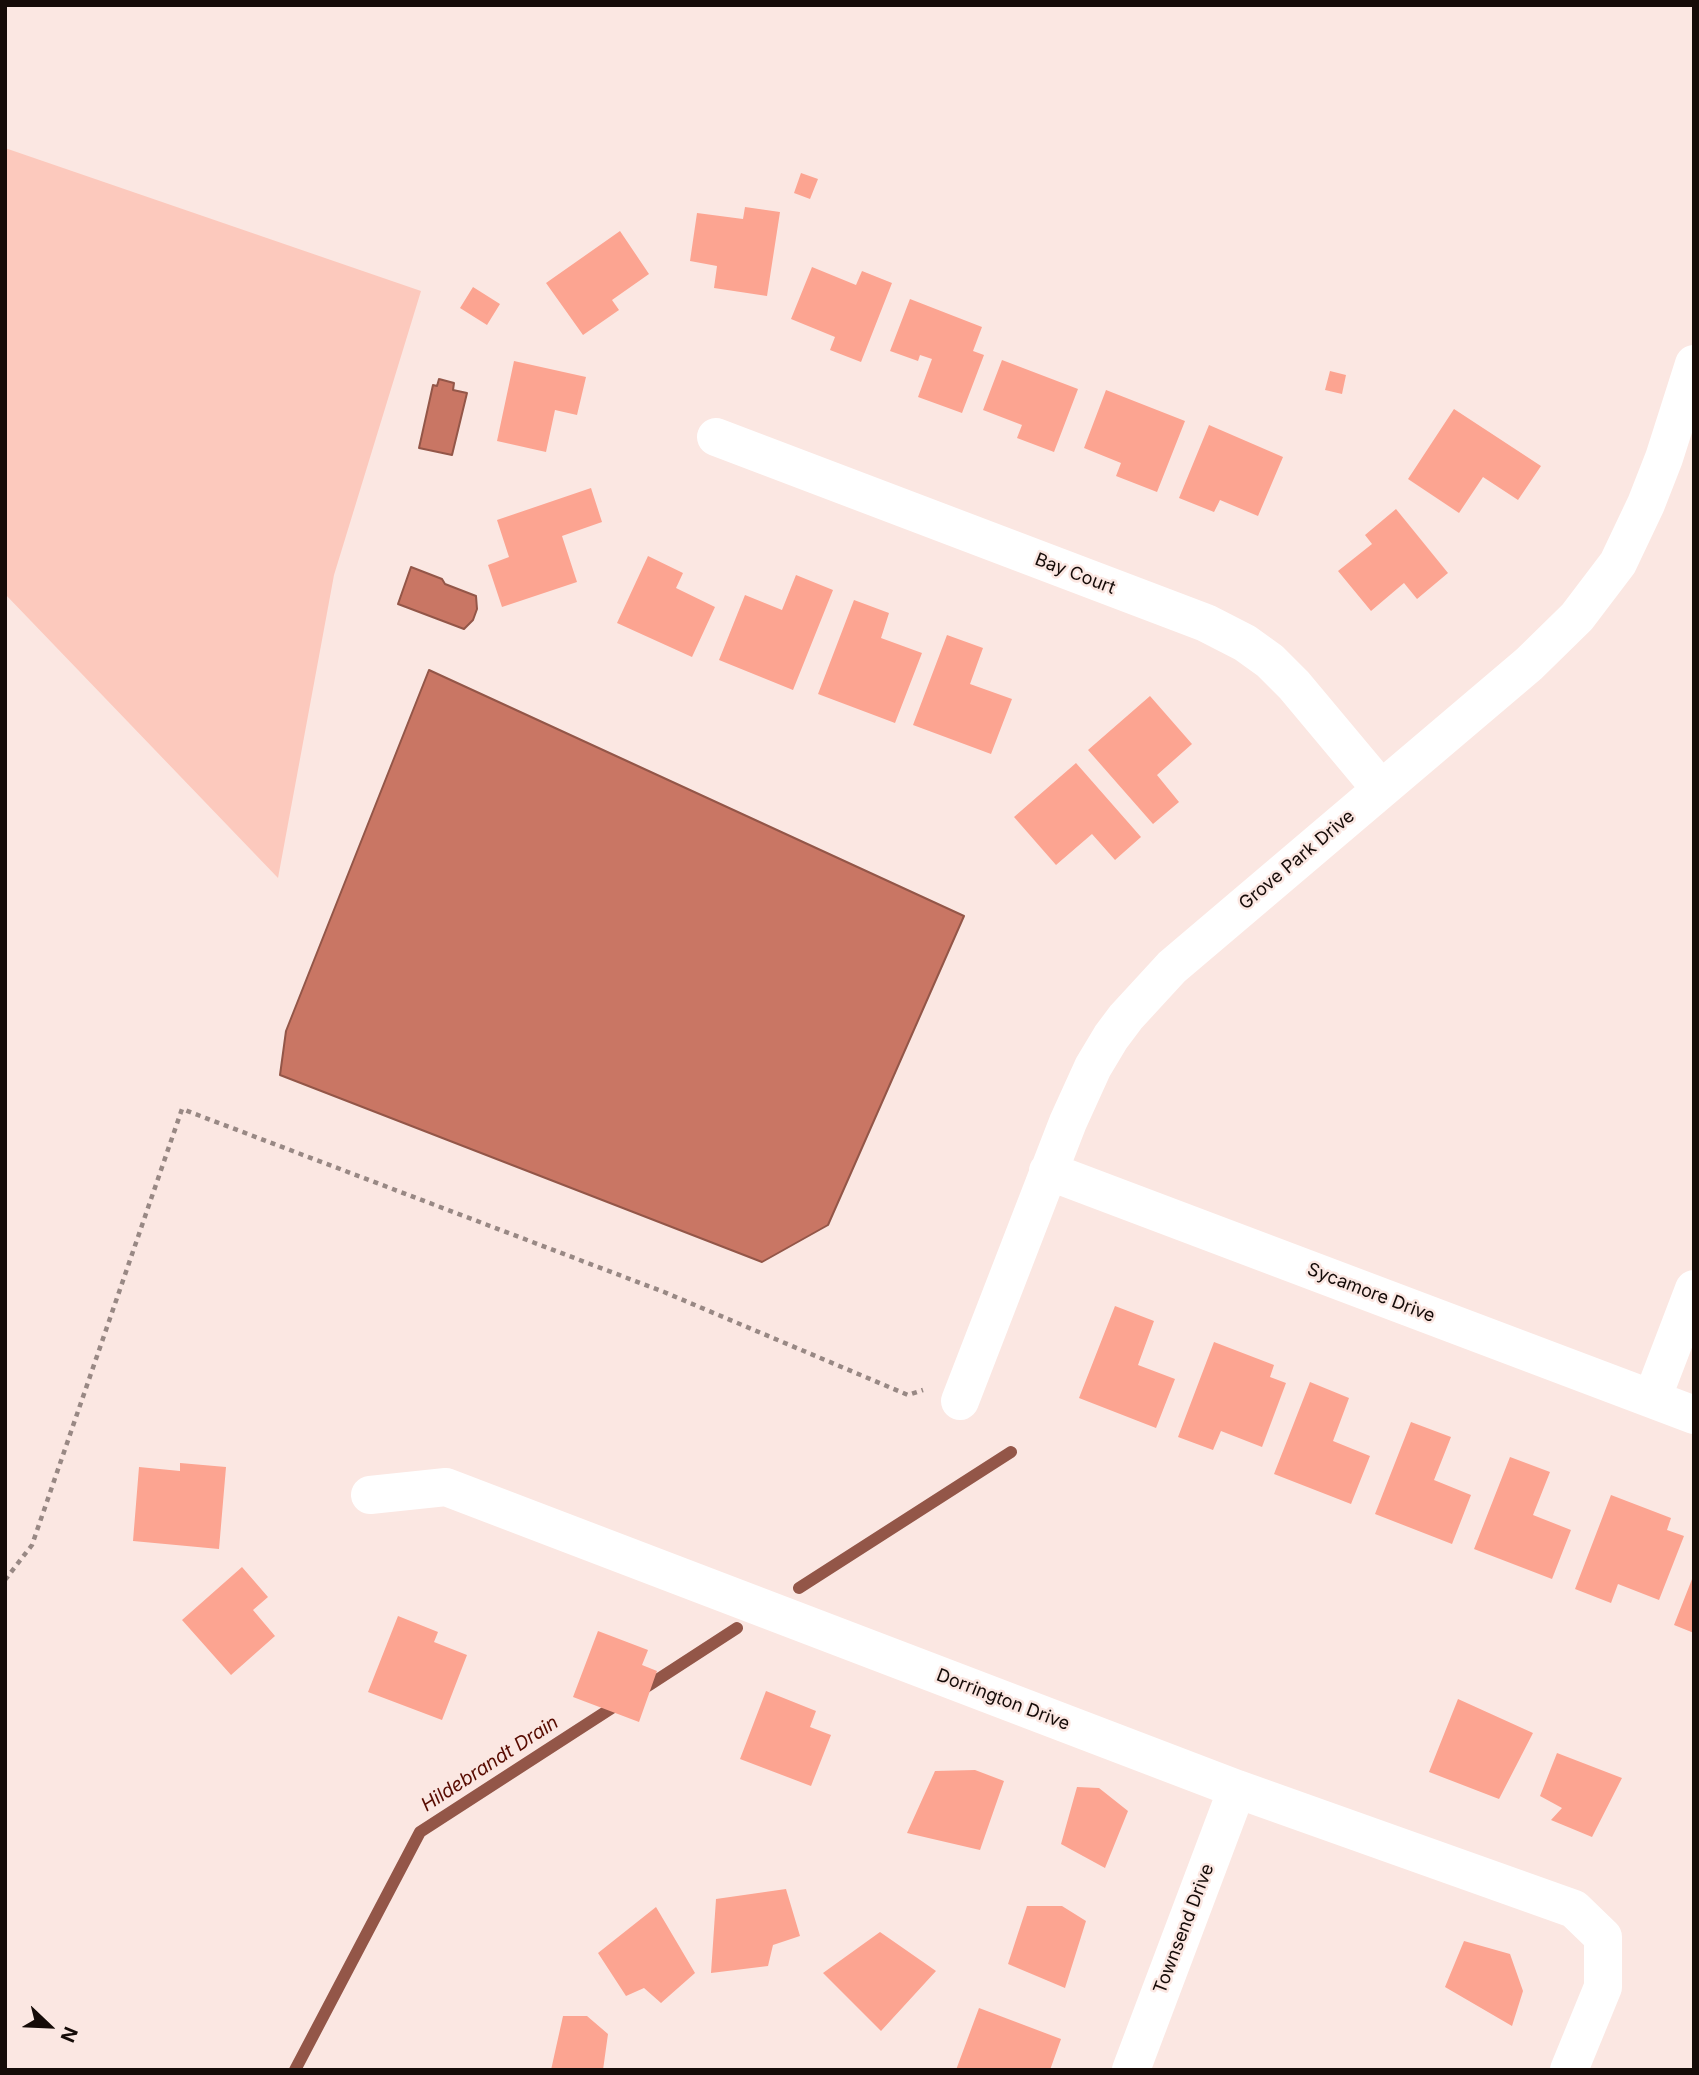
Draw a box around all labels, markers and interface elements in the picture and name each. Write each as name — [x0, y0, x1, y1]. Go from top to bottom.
street label: Bay Court — [1032, 549, 1118, 599]
street label: Grove Park Drive — [1235, 805, 1359, 915]
street label: Sycamore Drive — [1304, 1259, 1438, 1327]
street label: Dorrington Drive — [933, 1665, 1073, 1735]
water label: Hildebrandt Drain — [417, 1711, 563, 1817]
street label: Townsend Drive — [1149, 1861, 1219, 1997]
north arrow — [14, 1991, 84, 2061]
text: N — [55, 2023, 82, 2046]

